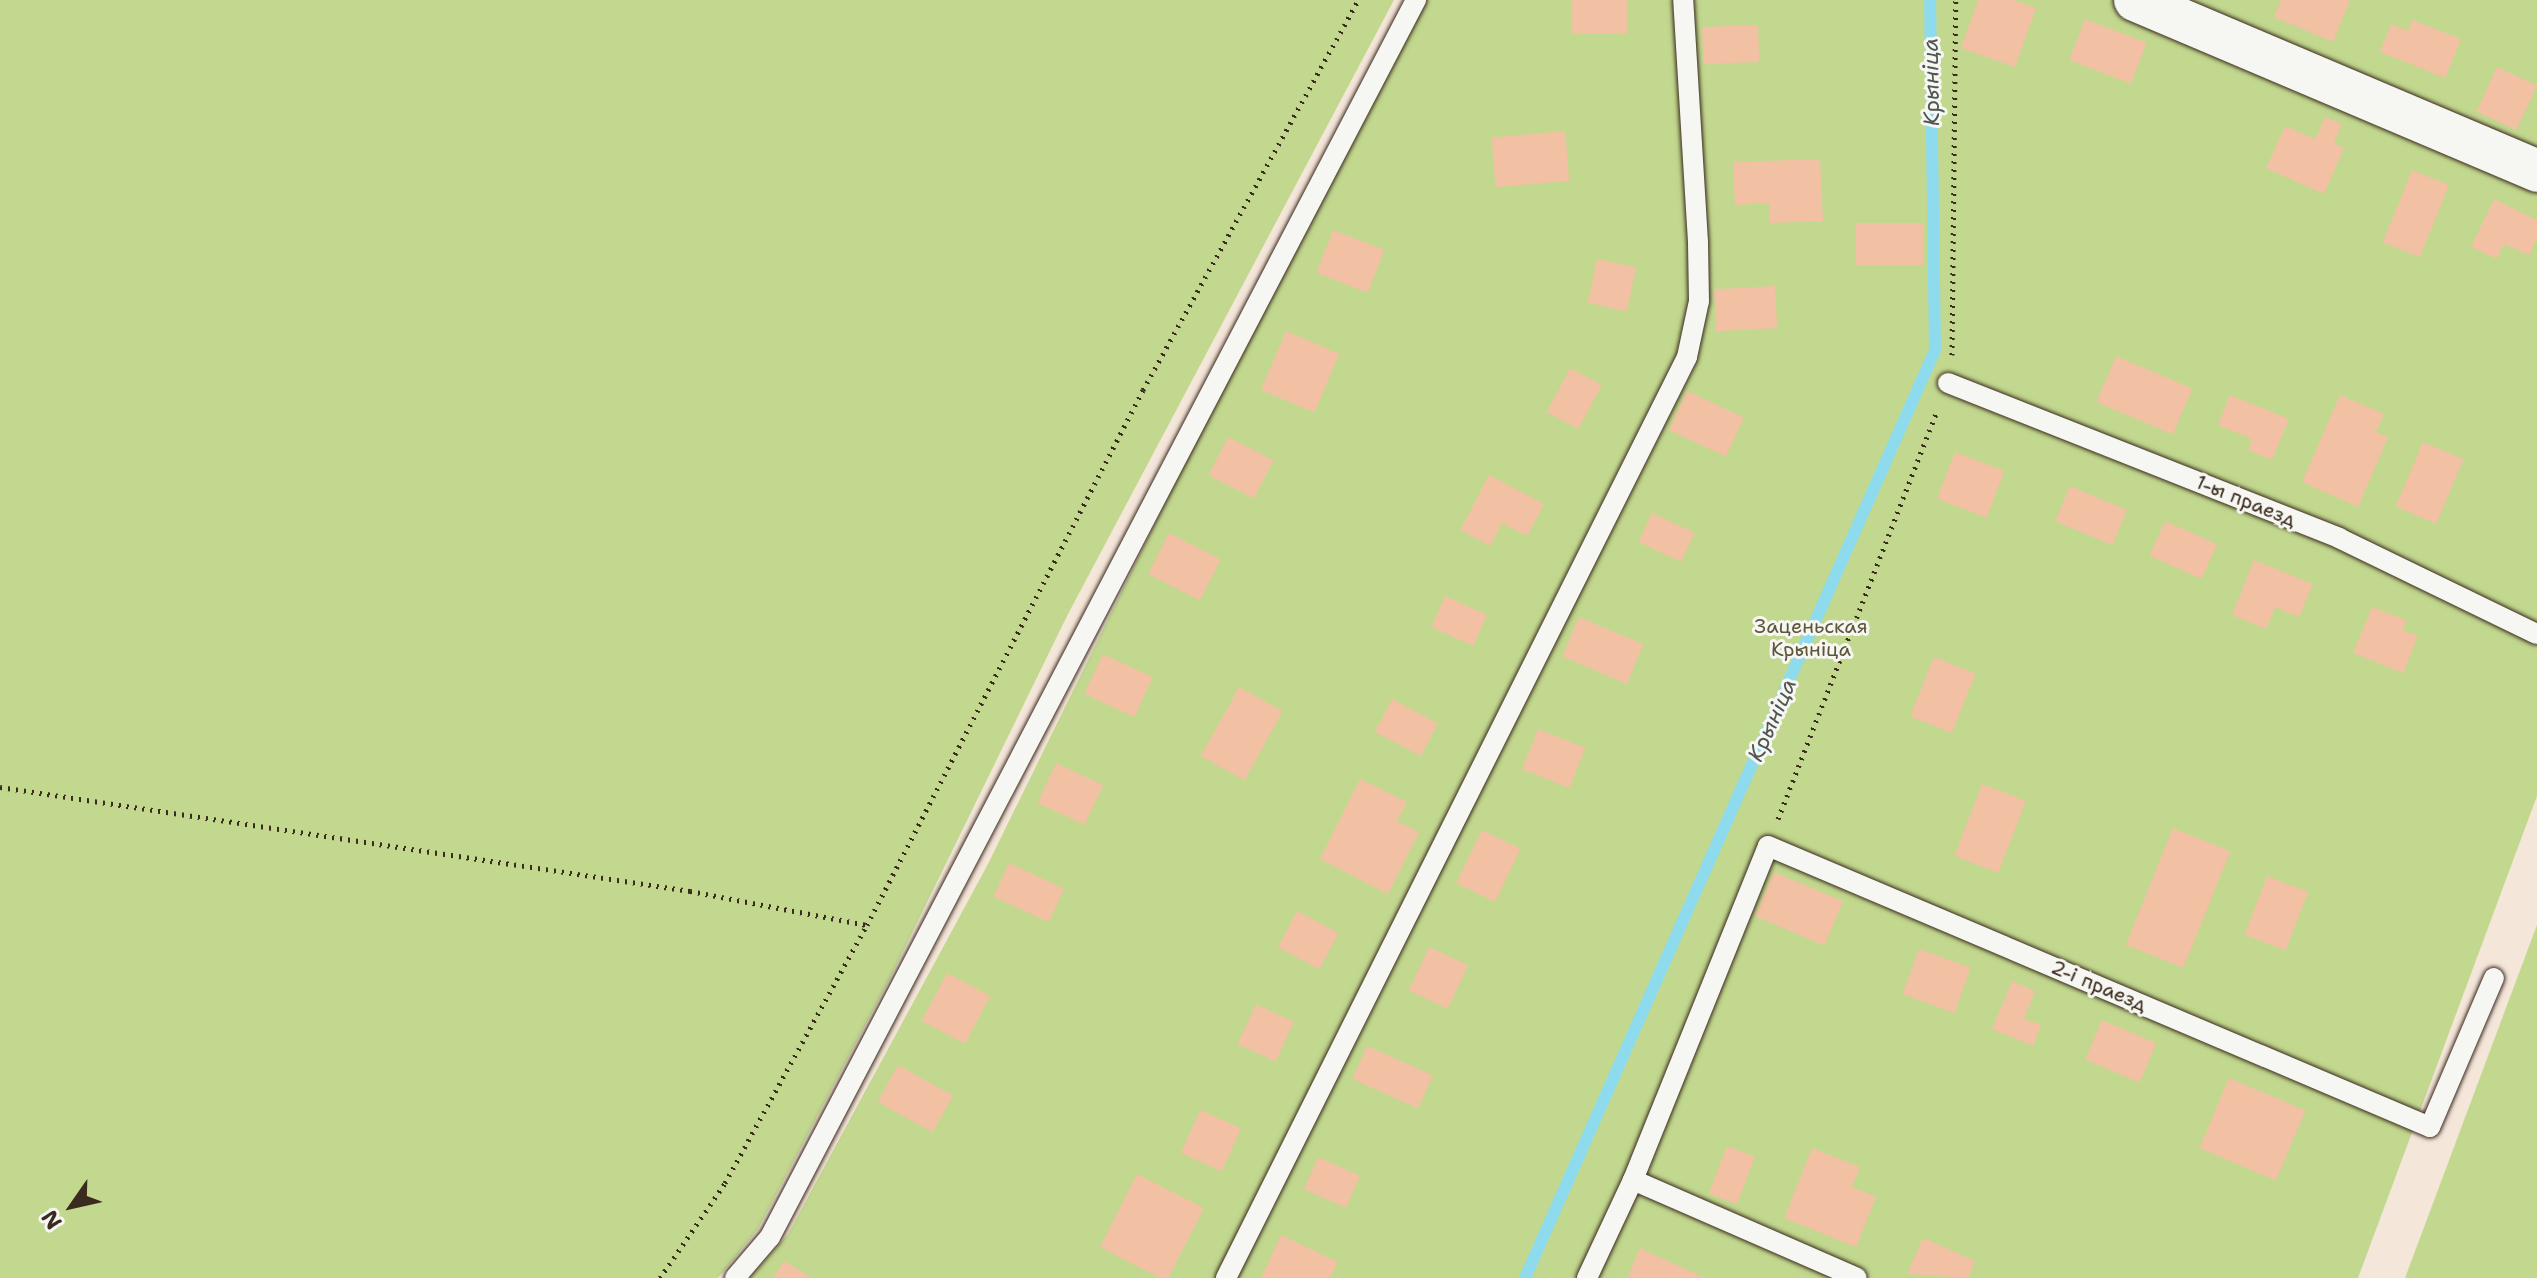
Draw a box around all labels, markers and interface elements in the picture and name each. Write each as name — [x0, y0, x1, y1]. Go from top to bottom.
water label: Крыніца — [1917, 38, 1945, 126]
street label: 1-ы праезд — [2192, 470, 2300, 532]
park label: Заценьская Крыніца — [1754, 615, 1868, 662]
water label: Крыніца — [1742, 674, 1802, 766]
street label: 2-і праезд — [2047, 955, 2151, 1017]
north arrow — [32, 1166, 112, 1246]
text: N — [35, 1204, 69, 1235]

